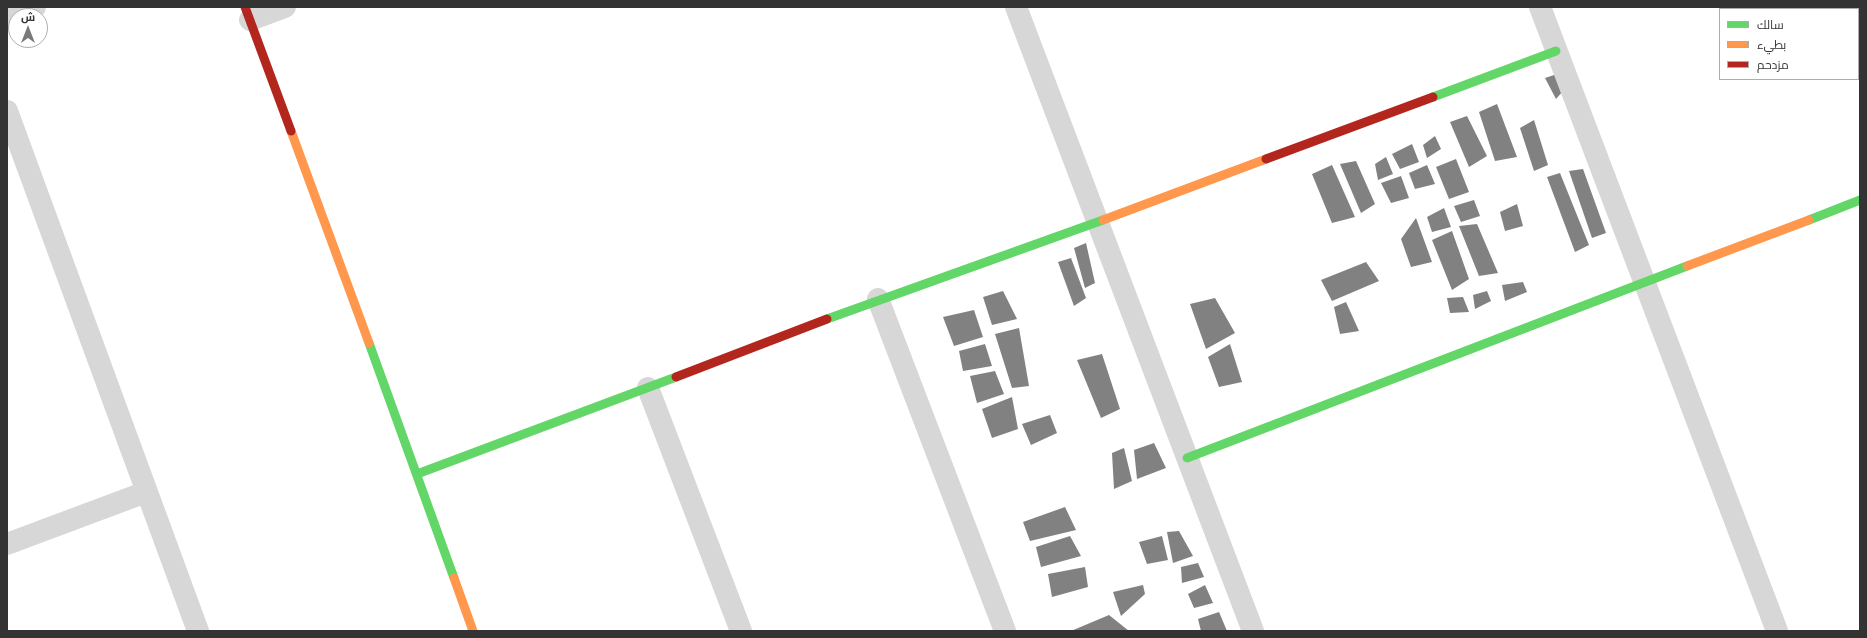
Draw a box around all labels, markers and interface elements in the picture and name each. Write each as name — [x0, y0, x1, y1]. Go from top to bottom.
north arrow — [8, 8, 48, 48]
legend — [1719, 8, 1859, 80]
text: ش — [21, 9, 35, 24]
text: سالك — [1757, 16, 1784, 33]
text: بطيء — [1757, 36, 1786, 53]
text: مزدحم — [1757, 56, 1789, 73]

